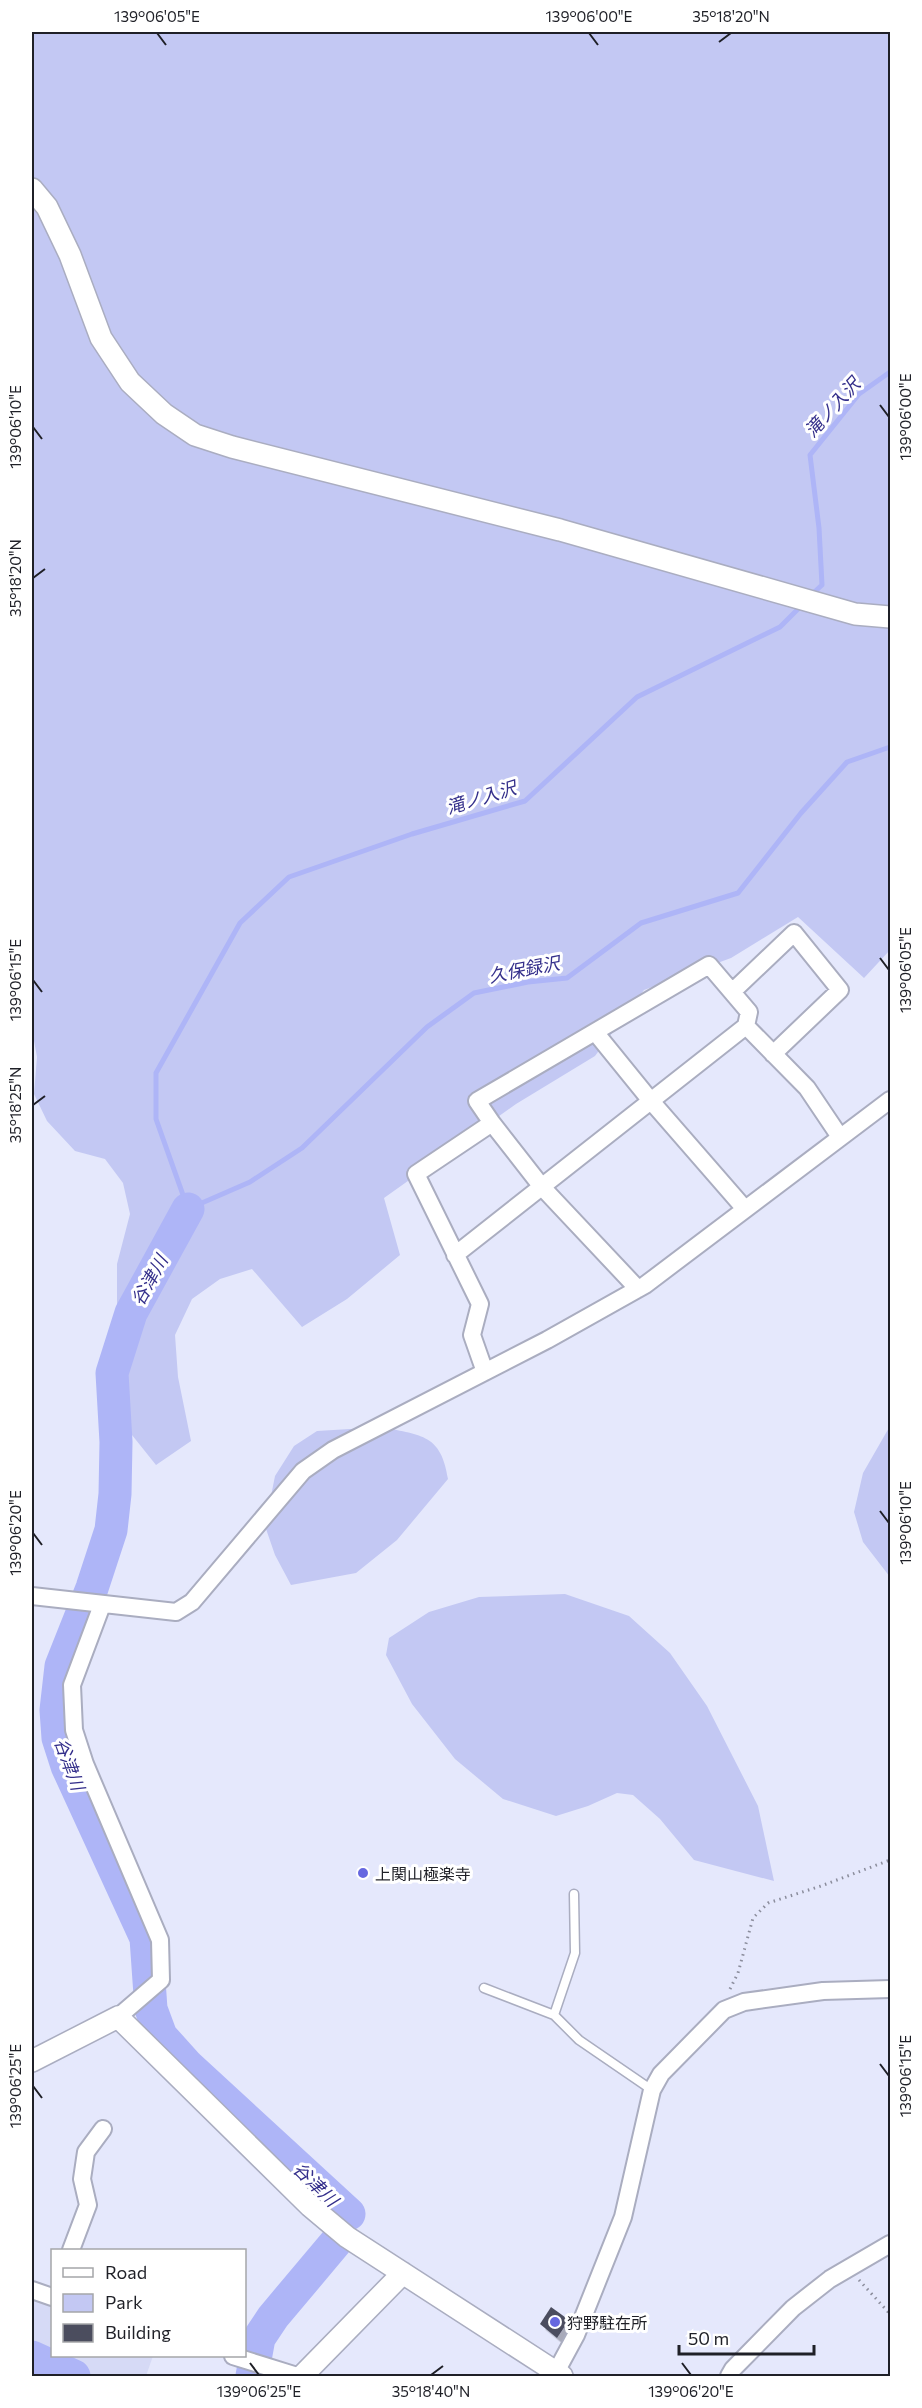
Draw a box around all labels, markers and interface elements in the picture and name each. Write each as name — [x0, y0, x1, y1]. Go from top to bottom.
text: 139°06'05"E — [114, 7, 200, 25]
text: 139°06'00"E — [545, 7, 633, 25]
text: 35°18'20"N — [692, 7, 770, 25]
water label: 滝ノ入沢 — [800, 371, 866, 441]
text: 139°06'00"E — [896, 373, 914, 461]
text: 139°06'10"E — [6, 385, 24, 469]
text: 35°18'20"N — [6, 539, 24, 617]
water label: 滝ノ入沢 — [443, 775, 521, 818]
text: 139°06'05"E — [896, 927, 914, 1013]
text: 139°06'15"E — [6, 939, 24, 1021]
water label: 久保録沢 — [487, 951, 563, 987]
text: 35°18'25"N — [6, 1067, 24, 1143]
water label: 谷津川 — [126, 1249, 173, 1309]
text: 139°06'10"E — [896, 1481, 914, 1565]
text: 139°06'20"E — [6, 1490, 24, 1576]
water label: 谷津川 — [50, 1735, 90, 1795]
place label: 上関山極楽寺 — [375, 1864, 471, 1883]
marker: 上関山極楽寺 — [356, 1866, 370, 1880]
text: 139°06'15"E — [896, 2035, 914, 2117]
text: 139°06'25"E — [6, 2044, 24, 2128]
water label: 谷津川 — [289, 2157, 345, 2212]
legend — [51, 2249, 246, 2357]
text: Road — [105, 2261, 147, 2283]
text: Park — [105, 2291, 143, 2313]
place label: 狩野駐在所 — [567, 2313, 647, 2332]
marker: 狩野駐在所 — [548, 2315, 562, 2329]
scale bar — [679, 2318, 814, 2356]
text: Building — [105, 2321, 171, 2343]
text: 50 m — [688, 2327, 729, 2349]
text: 139°06'25"E — [217, 2382, 301, 2400]
text: 35°18'40"N — [392, 2382, 470, 2400]
text: 139°06'20"E — [648, 2382, 734, 2400]

